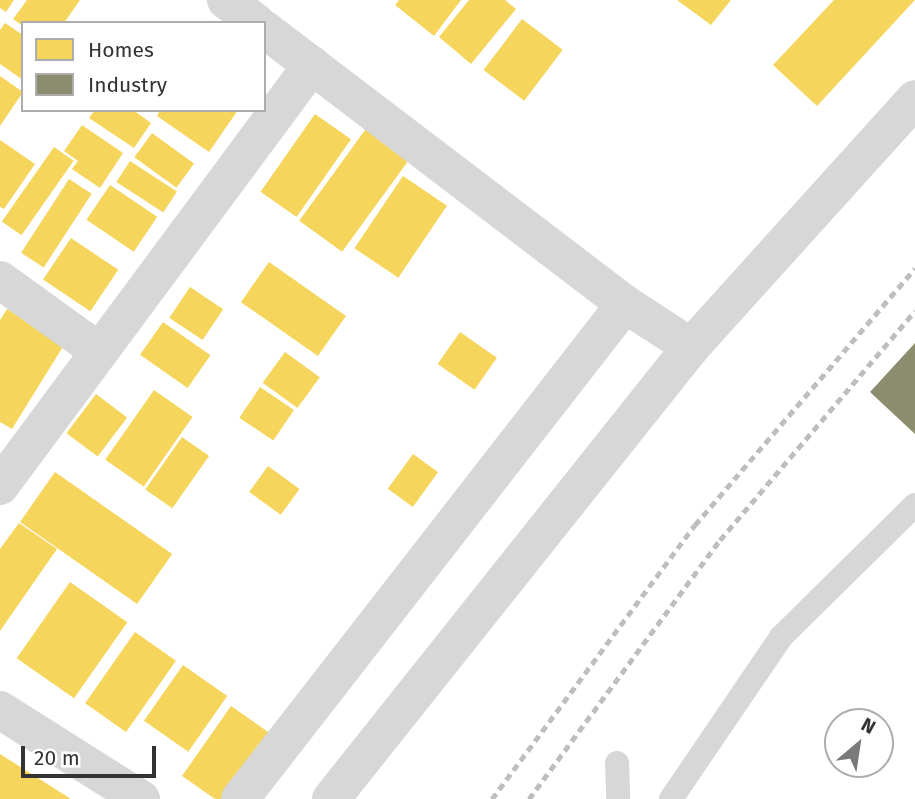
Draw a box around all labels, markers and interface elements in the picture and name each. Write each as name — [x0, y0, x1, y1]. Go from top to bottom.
legend — [21, 21, 266, 112]
text: Homes — [88, 37, 154, 63]
text: Industry — [88, 72, 167, 98]
north arrow — [824, 708, 894, 778]
text: N — [857, 713, 880, 739]
scale bar — [24, 732, 159, 776]
text: 20 m — [34, 745, 80, 771]

